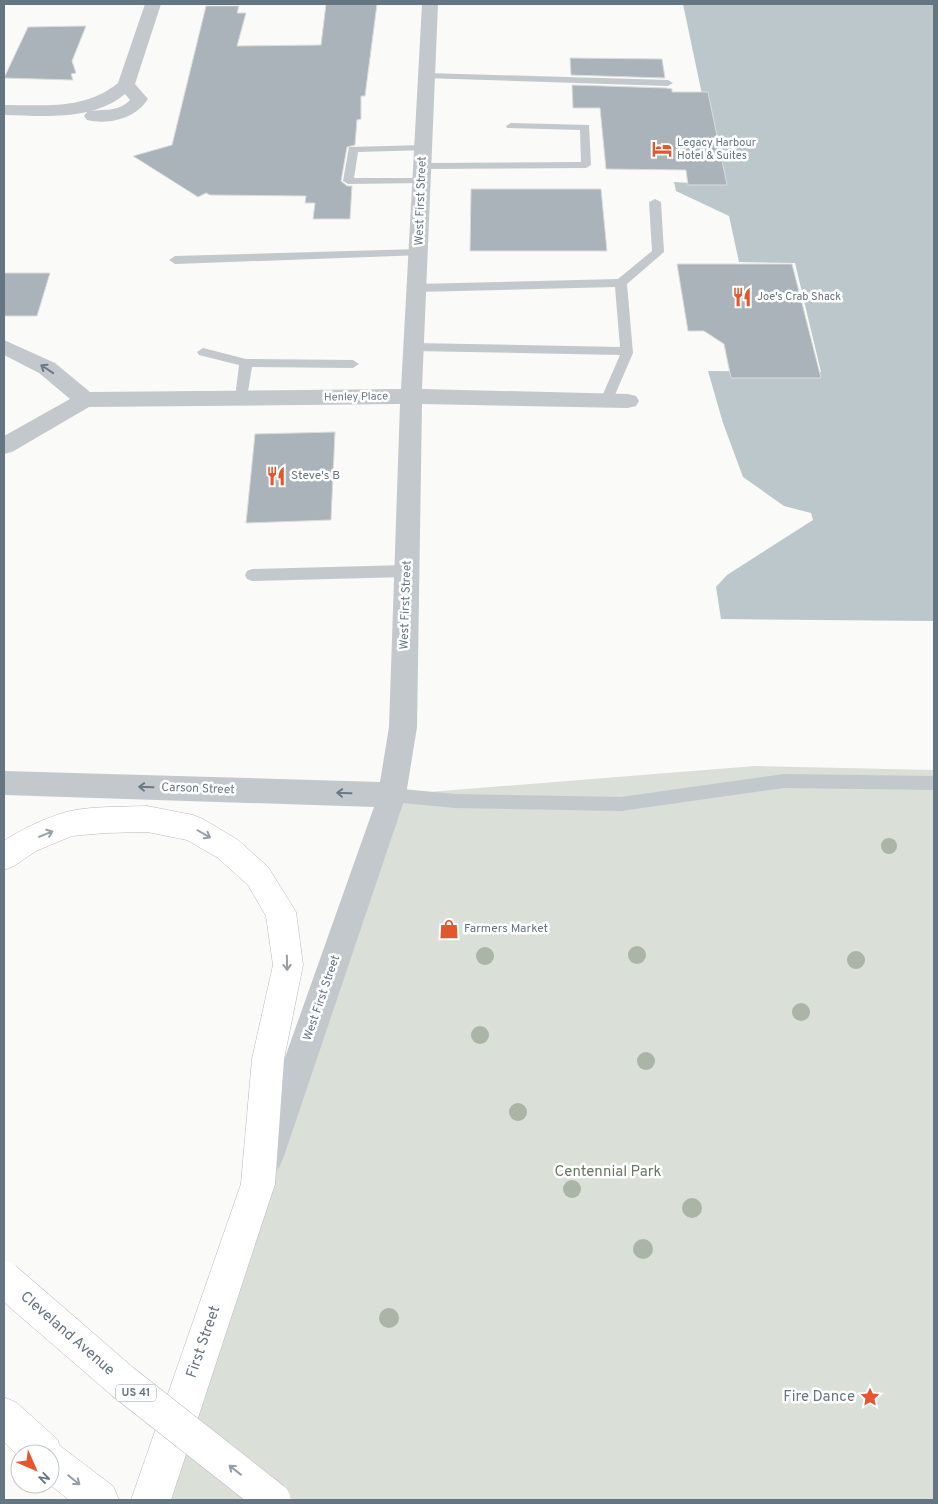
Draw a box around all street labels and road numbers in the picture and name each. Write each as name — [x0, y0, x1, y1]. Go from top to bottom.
street label: West First Street — [411, 156, 431, 246]
street label: Henley Place — [324, 389, 388, 405]
street label: West First Street — [396, 560, 416, 650]
street label: Carson Street — [161, 780, 235, 798]
street label: West First Street — [300, 953, 344, 1043]
street label: Cleveland Avenue — [16, 1288, 118, 1380]
street label: First Street — [183, 1303, 225, 1381]
road number: US 41 — [116, 1385, 156, 1402]

